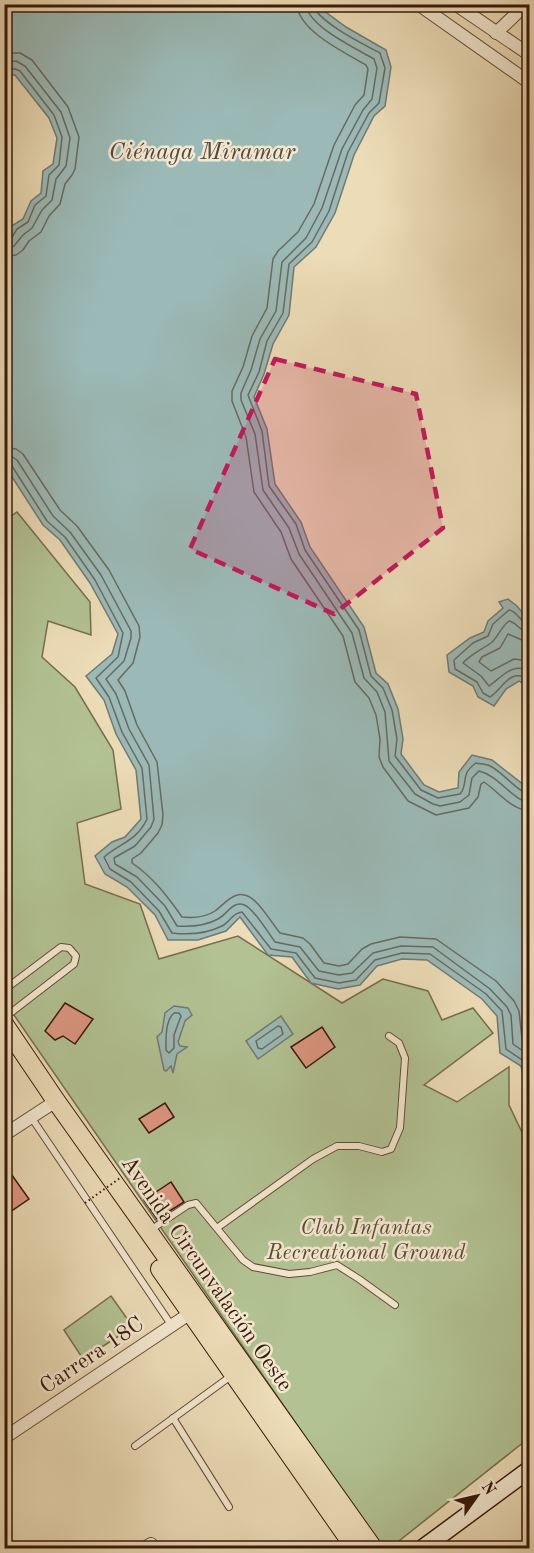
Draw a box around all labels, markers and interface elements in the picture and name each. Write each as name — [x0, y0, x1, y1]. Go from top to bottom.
water label: Ciénaga Miramar — [109, 141, 296, 165]
street label: Avenida Circunvalación Oeste — [117, 1153, 296, 1396]
park label: Club Infantas Recreational Ground — [266, 1217, 466, 1264]
street label: Carrera 18C — [36, 1313, 148, 1398]
north arrow — [447, 1466, 507, 1526]
text: N — [478, 1479, 498, 1499]

